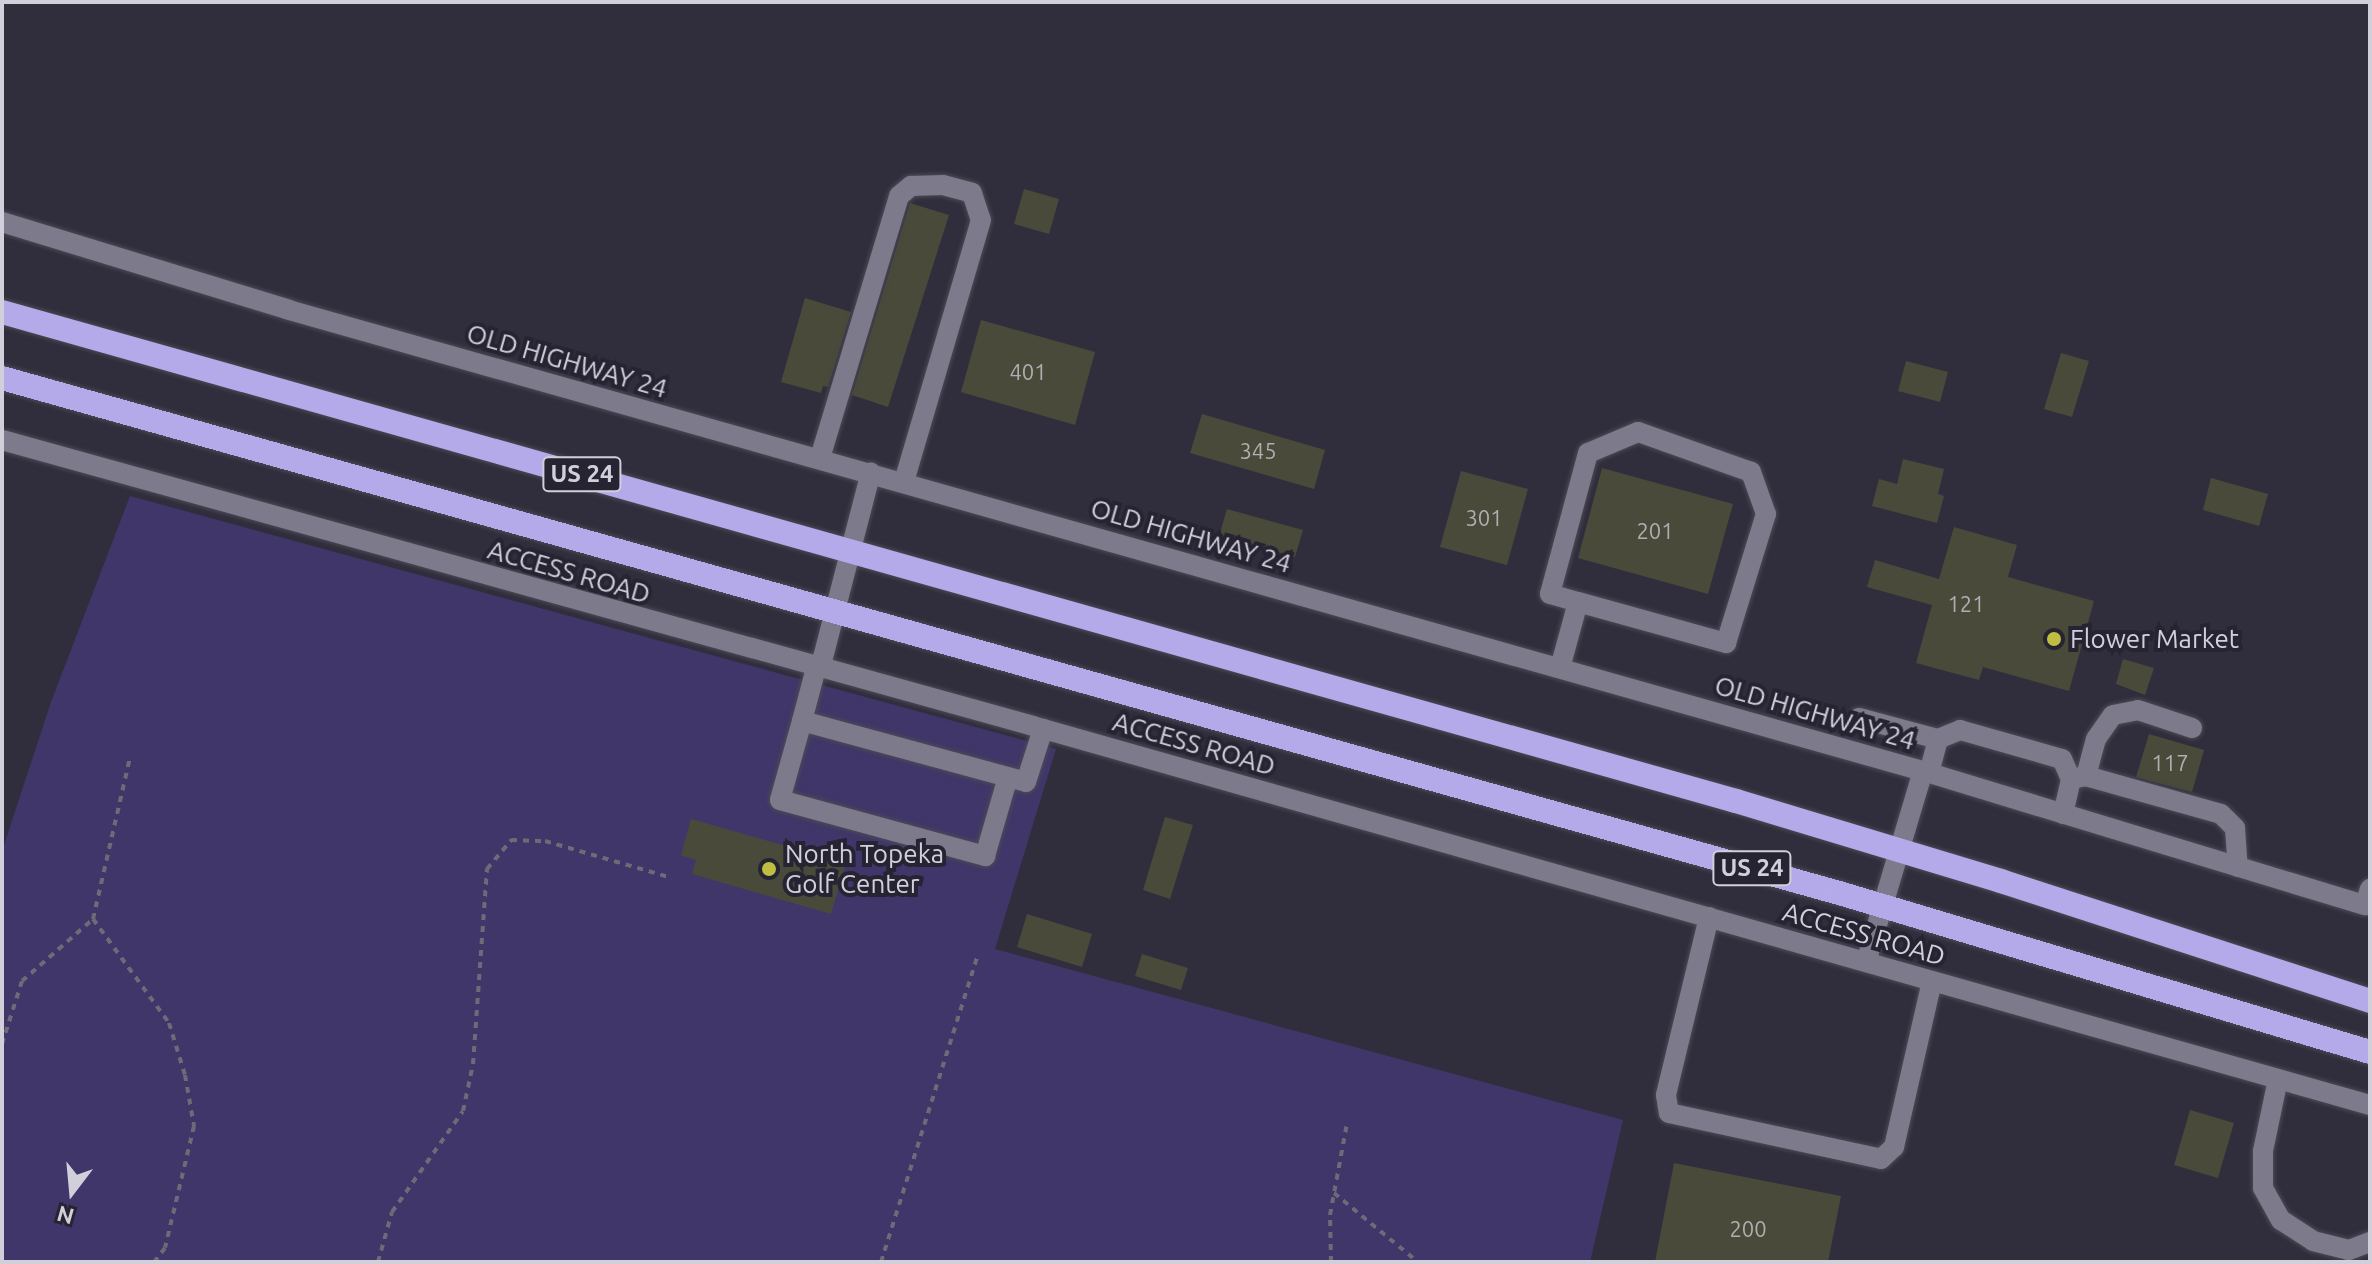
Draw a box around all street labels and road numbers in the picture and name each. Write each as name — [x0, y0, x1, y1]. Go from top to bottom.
street label: OLD HIGHWAY 24 — [463, 317, 671, 405]
road number: US 24 — [542, 454, 622, 494]
street label: OLD HIGHWAY 24 — [1087, 492, 1295, 580]
street label: ACCESS ROAD — [484, 534, 654, 610]
street label: OLD HIGHWAY 24 — [1711, 669, 1919, 757]
street label: ACCESS ROAD — [1109, 706, 1279, 782]
road number: US 24 — [1712, 848, 1792, 888]
street label: ACCESS ROAD — [1779, 896, 1949, 972]

